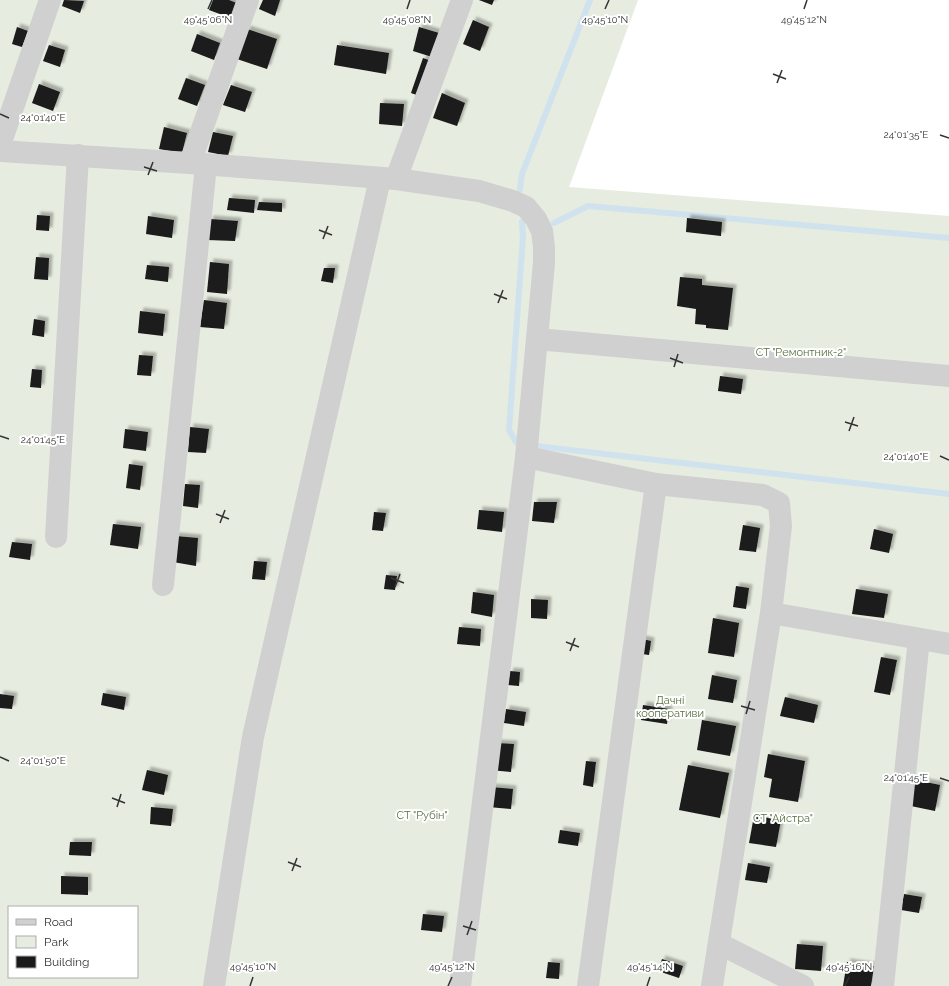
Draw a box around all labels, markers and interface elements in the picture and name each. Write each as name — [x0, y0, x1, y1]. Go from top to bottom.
text: 49°45'06"N — [184, 14, 232, 25]
text: 49°45'08"N — [383, 14, 431, 25]
text: 49°45'10"N — [582, 14, 628, 25]
text: 49°45'12"N — [781, 14, 827, 25]
text: 24°01'40"E — [21, 112, 66, 123]
text: 24°01'35"E — [884, 129, 928, 140]
park label: СТ "Ремонтник-2" — [756, 346, 846, 359]
text: 24°01'45"E — [21, 434, 65, 445]
text: 24°01'40"E — [884, 451, 929, 462]
park label: Дачні кооперативи — [636, 694, 704, 720]
text: 24°01'50"E — [20, 755, 66, 766]
text: 24°01'45"E — [884, 772, 928, 783]
park label: СТ "Рубін" — [396, 809, 448, 822]
park label: СТ "Айстра" — [753, 812, 813, 825]
legend — [8, 906, 138, 978]
text: Road — [44, 915, 73, 929]
text: Park — [44, 935, 69, 949]
text: Building — [44, 955, 90, 969]
text: 49°45'10"N — [230, 961, 276, 972]
text: 49°45'12"N — [429, 961, 475, 972]
text: 49°45'14"N — [627, 961, 673, 972]
text: 49°45'16"N — [826, 961, 872, 972]

